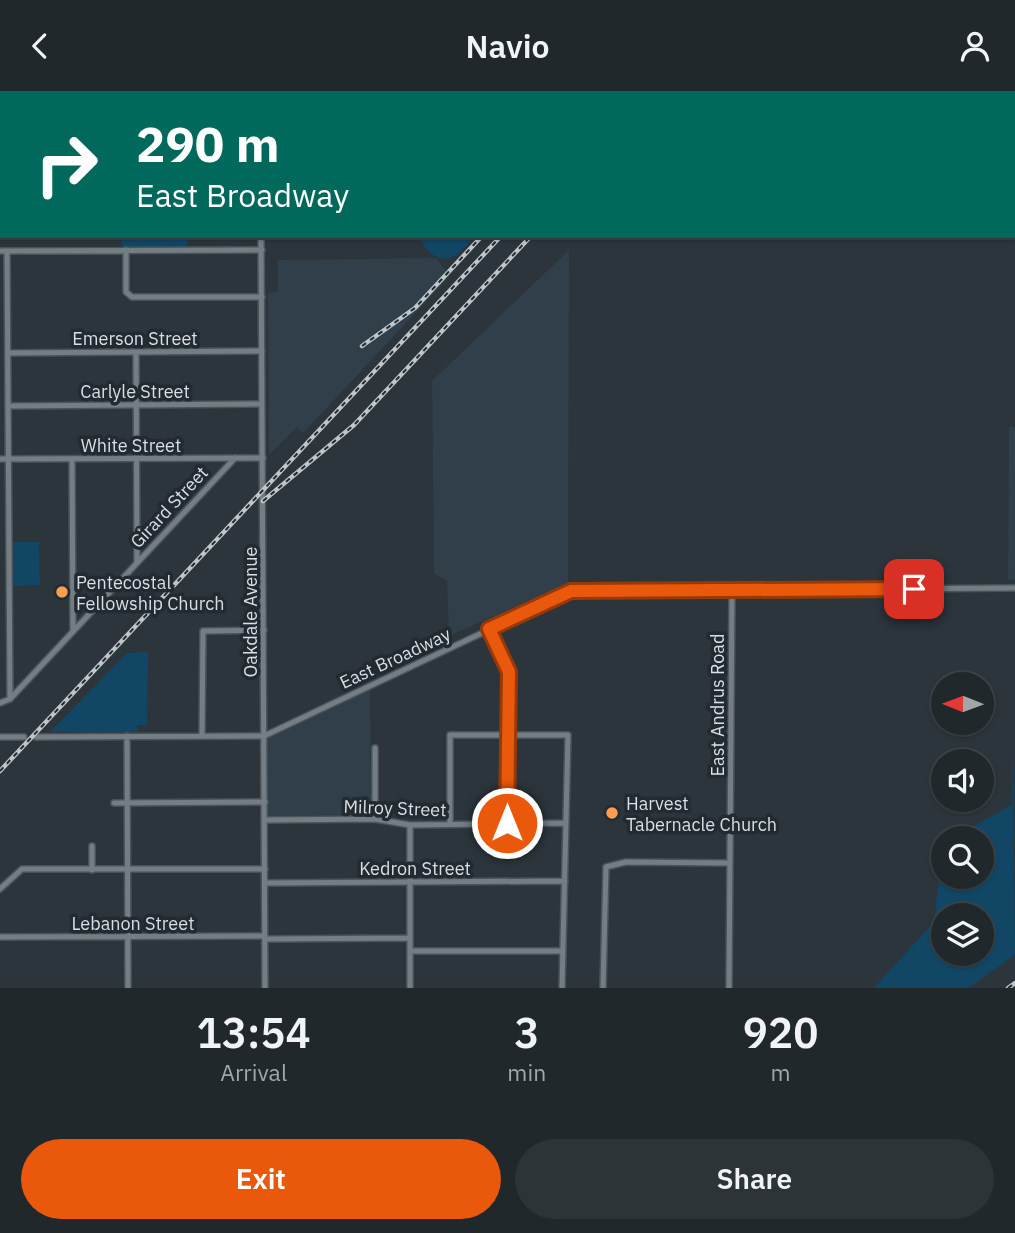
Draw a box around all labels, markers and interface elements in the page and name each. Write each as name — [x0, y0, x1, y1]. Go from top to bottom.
text: Navio — [465, 25, 550, 67]
icon: back — [21, 27, 59, 65]
icon: person — [956, 27, 994, 65]
text: 290 m — [136, 112, 280, 175]
icon: right — [21, 119, 112, 210]
text: East Broadway — [136, 174, 349, 216]
street label: Emerson Street — [72, 327, 198, 350]
street label: Carlyle Street — [80, 380, 190, 403]
street label: White Street — [81, 434, 181, 457]
street label: Girard Street — [125, 461, 213, 553]
street label: Oakdale Avenue — [239, 547, 262, 677]
pin — [884, 559, 944, 619]
icon: arrive — [895, 570, 933, 608]
place label: Pentecostal Fellowship Church — [76, 571, 225, 615]
marker: Pentecostal Fellowship Church — [54, 584, 70, 600]
street label: East Broadway — [336, 622, 454, 694]
street label: East Andrus Road — [706, 634, 729, 776]
north arrow — [931, 672, 994, 735]
map controls — [931, 672, 994, 966]
button: sound — [931, 749, 994, 812]
position arrow — [470, 786, 544, 860]
place label: Harvest Tabernacle Church — [626, 792, 777, 836]
street label: Milroy Street — [343, 795, 447, 821]
marker: Harvest Tabernacle Church — [604, 805, 620, 821]
button: search — [931, 826, 994, 889]
street label: Kedron Street — [359, 857, 471, 880]
button: layers — [931, 903, 994, 966]
street label: Lebanon Street — [72, 912, 194, 935]
text: 13:54 — [197, 1005, 311, 1060]
text: 3 — [514, 1005, 539, 1060]
text: 920 — [743, 1005, 818, 1060]
text: Arrival — [220, 1057, 287, 1087]
text: min — [507, 1057, 546, 1087]
text: m — [771, 1057, 791, 1087]
button: Exit — [21, 1139, 501, 1219]
button: Share — [515, 1139, 994, 1219]

